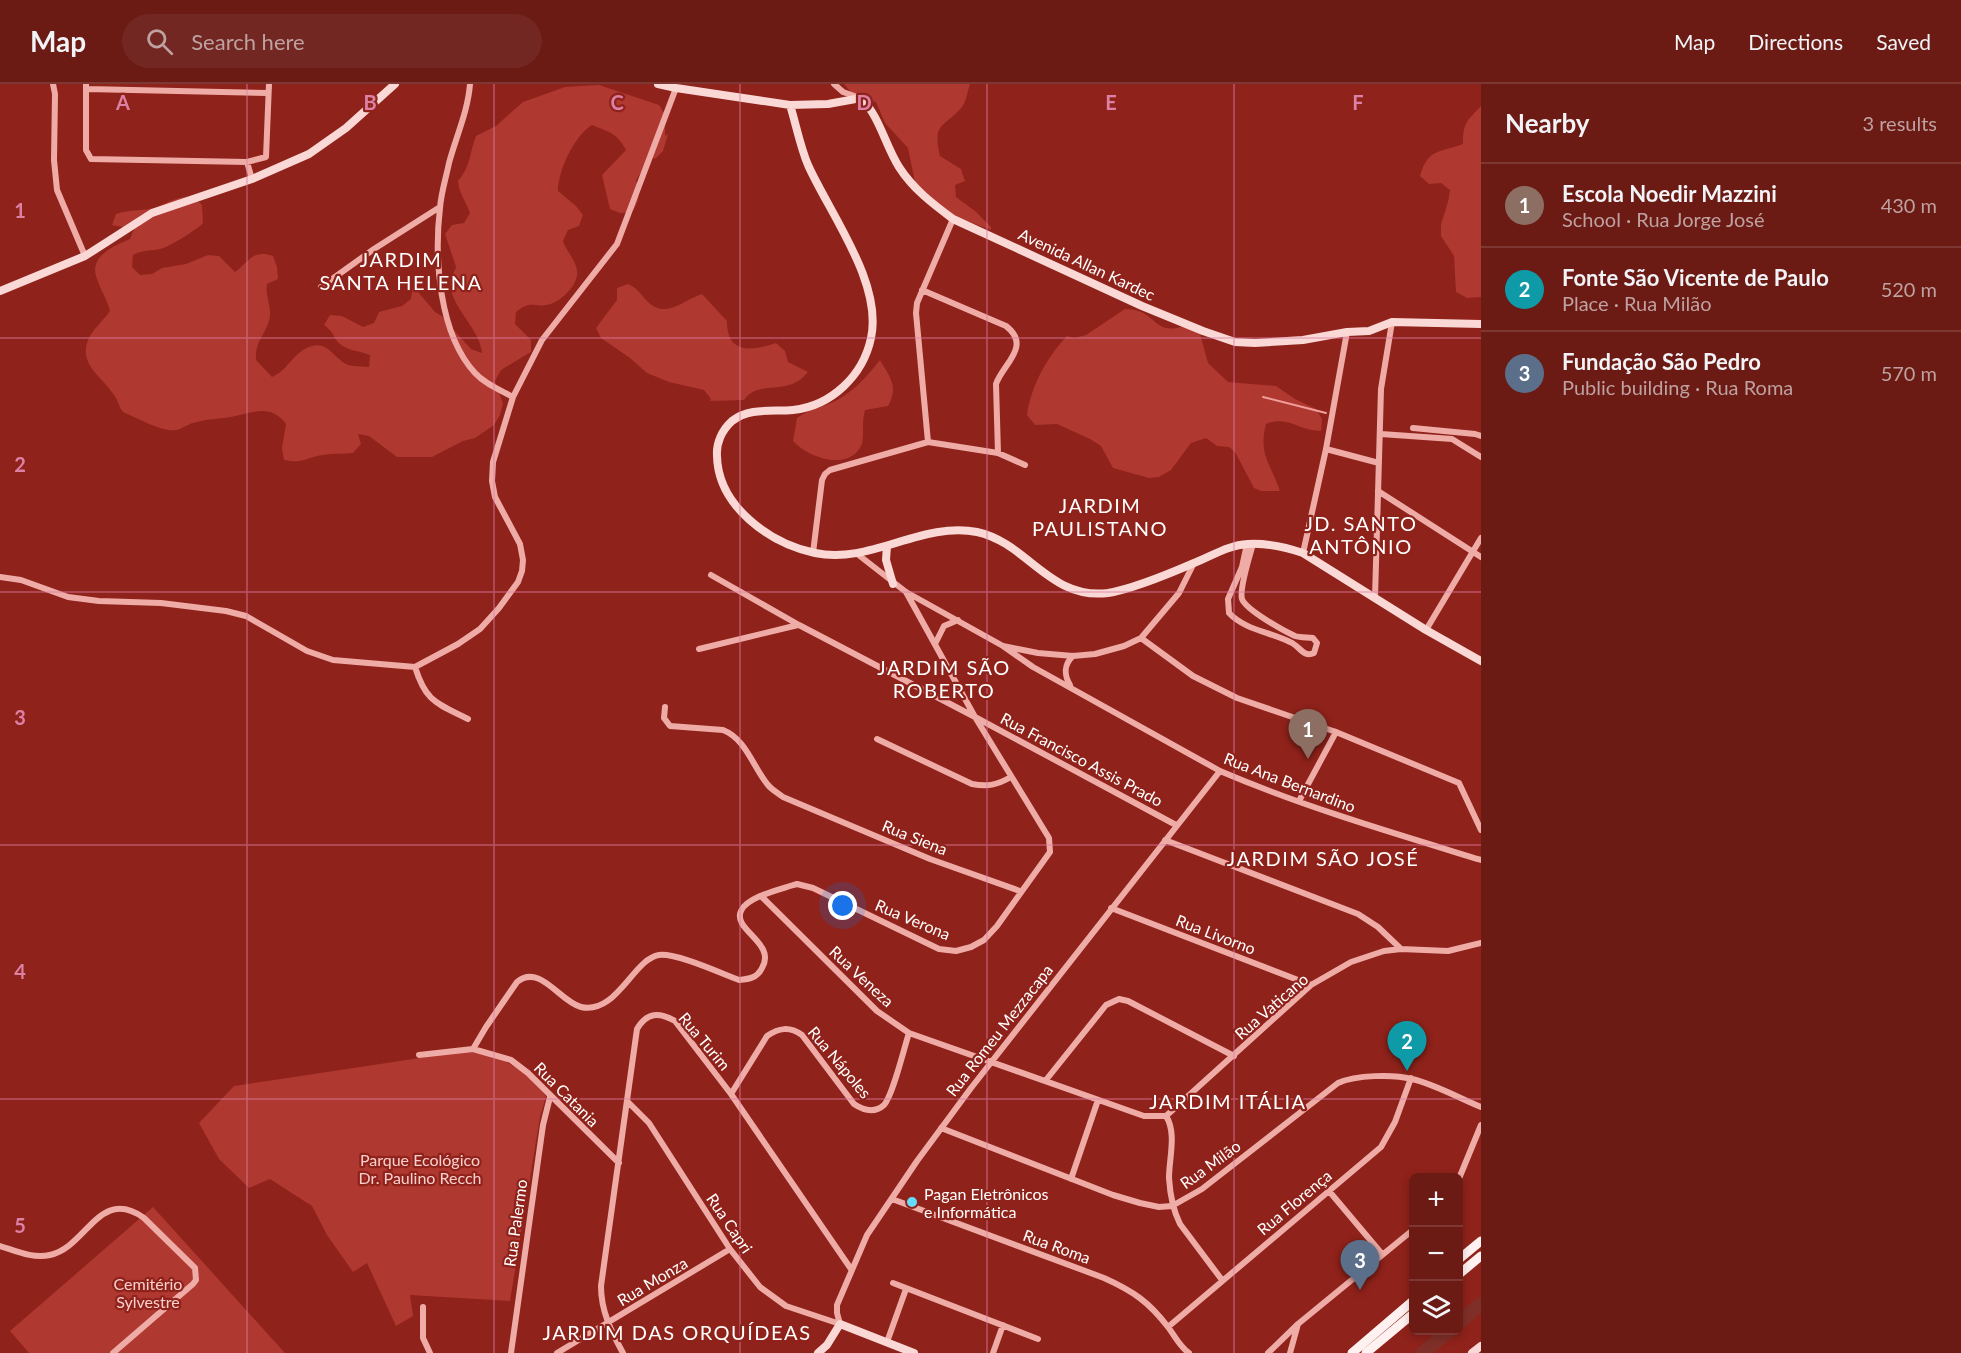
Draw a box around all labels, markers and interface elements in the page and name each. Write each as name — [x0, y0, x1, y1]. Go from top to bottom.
search box — [122, 14, 542, 68]
text: Map — [30, 24, 86, 58]
icon: search — [143, 25, 176, 58]
text: Search here — [191, 28, 305, 55]
text: Map — [1674, 29, 1715, 54]
text: Directions — [1748, 29, 1843, 54]
text: Saved — [1876, 29, 1931, 54]
text: A — [115, 90, 130, 114]
text: B — [363, 90, 377, 114]
text: C — [610, 90, 624, 114]
text: D — [856, 90, 872, 114]
text: E — [1105, 90, 1117, 114]
text: F — [1352, 90, 1364, 114]
text: Nearby — [1505, 107, 1590, 139]
text: 3 results — [1862, 111, 1937, 135]
text: Escola Noedir Mazzini — [1562, 180, 1777, 207]
text: 1 — [1519, 193, 1530, 217]
text: 430 m — [1881, 193, 1937, 217]
text: 1 — [14, 198, 26, 222]
text: School · Rua Jorge José — [1562, 207, 1765, 231]
street label: Avenida Allan Kardec — [1016, 224, 1159, 304]
district label: JARDIM SANTA HELENA — [319, 247, 483, 294]
text: Fonte São Vicente de Paulo — [1562, 264, 1829, 291]
text: 2 — [1519, 277, 1530, 301]
text: 520 m — [1881, 277, 1937, 301]
text: Place · Rua Milão — [1562, 291, 1712, 315]
text: Fundação São Pedro — [1562, 348, 1761, 375]
text: 3 — [1519, 361, 1530, 385]
text: 570 m — [1881, 361, 1937, 385]
text: Public building · Rua Roma — [1562, 375, 1793, 399]
text: 2 — [14, 452, 26, 476]
district label: JARDIM PAULISTANO — [1032, 493, 1168, 540]
district label: JD. SANTO ANTÔNIO — [1304, 511, 1418, 558]
district label: JARDIM SÃO ROBERTO — [877, 655, 1011, 702]
text: 3 — [14, 705, 26, 729]
street label: Rua Francisco Assis Prado — [998, 708, 1166, 810]
pin: 1 — [1288, 710, 1328, 759]
street label: Rua Ana Bernardino — [1221, 748, 1359, 816]
street label: Rua Siena — [880, 815, 950, 859]
district label: JARDIM SÃO JOSÉ — [1227, 846, 1419, 870]
your location — [828, 891, 857, 920]
street label: Rua Verona — [873, 895, 953, 943]
street label: Rua Livorno — [1174, 910, 1258, 958]
street label: Rua Veneza — [826, 942, 898, 1010]
text: 4 — [14, 959, 26, 983]
street label: Rua Romeu Mezzacapa — [942, 960, 1056, 1100]
street label: Rua Vaticano — [1230, 969, 1312, 1043]
street label: Rua Turim — [675, 1008, 735, 1074]
street label: Rua Nápoles — [805, 1022, 876, 1102]
pin: 2 — [1388, 1022, 1426, 1071]
street label: Rua Catania — [531, 1058, 603, 1130]
district label: JARDIM ITÁLIA — [1149, 1089, 1307, 1113]
street label: Rua Milão — [1176, 1136, 1244, 1192]
park label: Parque Ecológico Dr. Paulino Recch — [358, 1150, 482, 1187]
street label: Rua Florença — [1253, 1166, 1335, 1238]
map controls — [1409, 1173, 1463, 1335]
button: + — [1409, 1173, 1463, 1227]
street label: Rua Palermo — [499, 1178, 531, 1268]
place label: Pagan Eletrônicos e Informática — [924, 1184, 1049, 1221]
street label: Rua Capri — [703, 1190, 757, 1256]
marker: Pagan Eletrônicos e Informática — [905, 1195, 919, 1209]
text: 5 — [14, 1213, 26, 1237]
street label: Rua Roma — [1021, 1225, 1093, 1267]
button: − — [1409, 1227, 1463, 1281]
pin: 3 — [1340, 1240, 1380, 1290]
street label: Rua Monza — [613, 1253, 691, 1309]
park label: Cemitério Sylvestre — [114, 1274, 182, 1311]
button: layers — [1409, 1281, 1463, 1335]
district label: JARDIM DAS ORQUÍDEAS — [542, 1320, 812, 1344]

